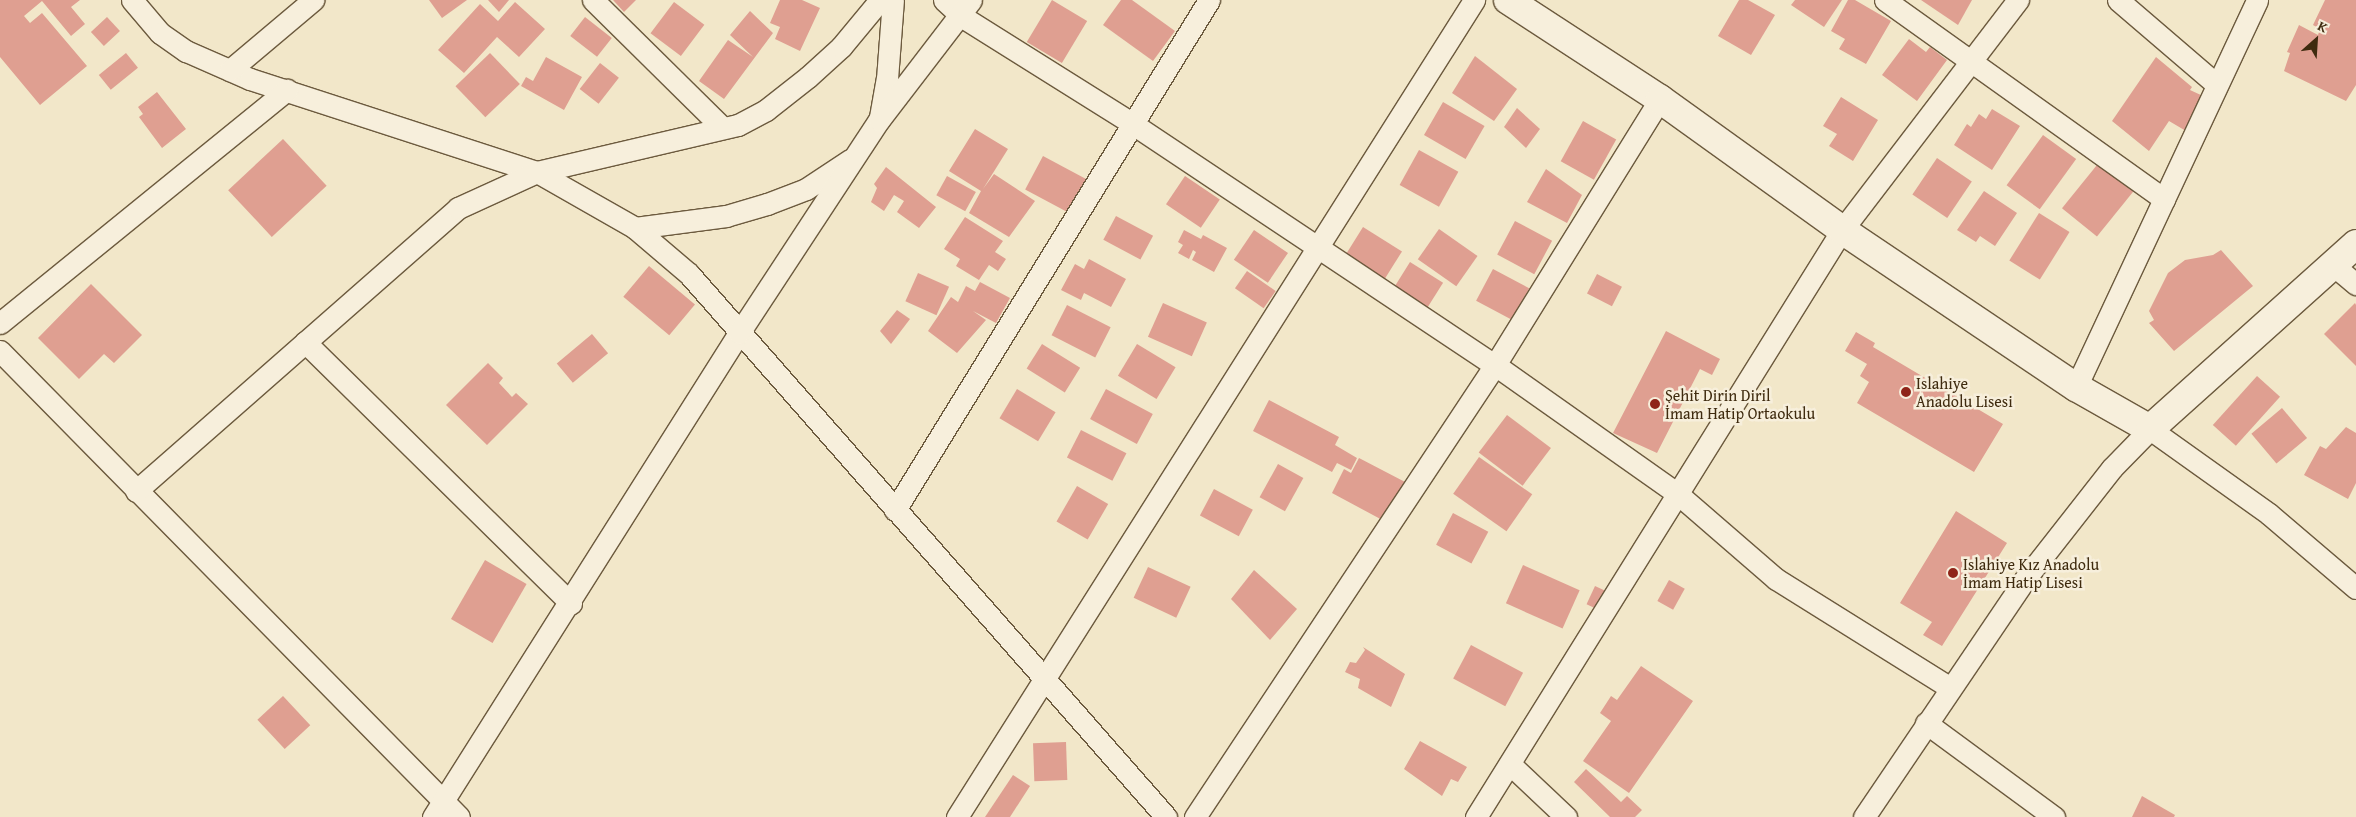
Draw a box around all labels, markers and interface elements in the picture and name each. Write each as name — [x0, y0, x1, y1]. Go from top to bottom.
north arrow — [2291, 15, 2341, 65]
text: K — [2314, 16, 2331, 37]
place label: Islahiye Anadolu Lisesi — [1916, 373, 2013, 411]
place label: Şehit Dirin Diril İmam Hatip Ortaokulu — [1665, 385, 1815, 423]
marker: Islahiye Anadolu Lisesi — [1900, 386, 1912, 398]
marker: Şehit Dirin Diril İmam Hatip Ortaokulu — [1649, 398, 1661, 410]
place label: Islahiye Kız Anadolu İmam Hatip Lisesi — [1963, 554, 2099, 592]
marker: Islahiye Kız Anadolu İmam Hatip Lisesi — [1947, 567, 1959, 579]

